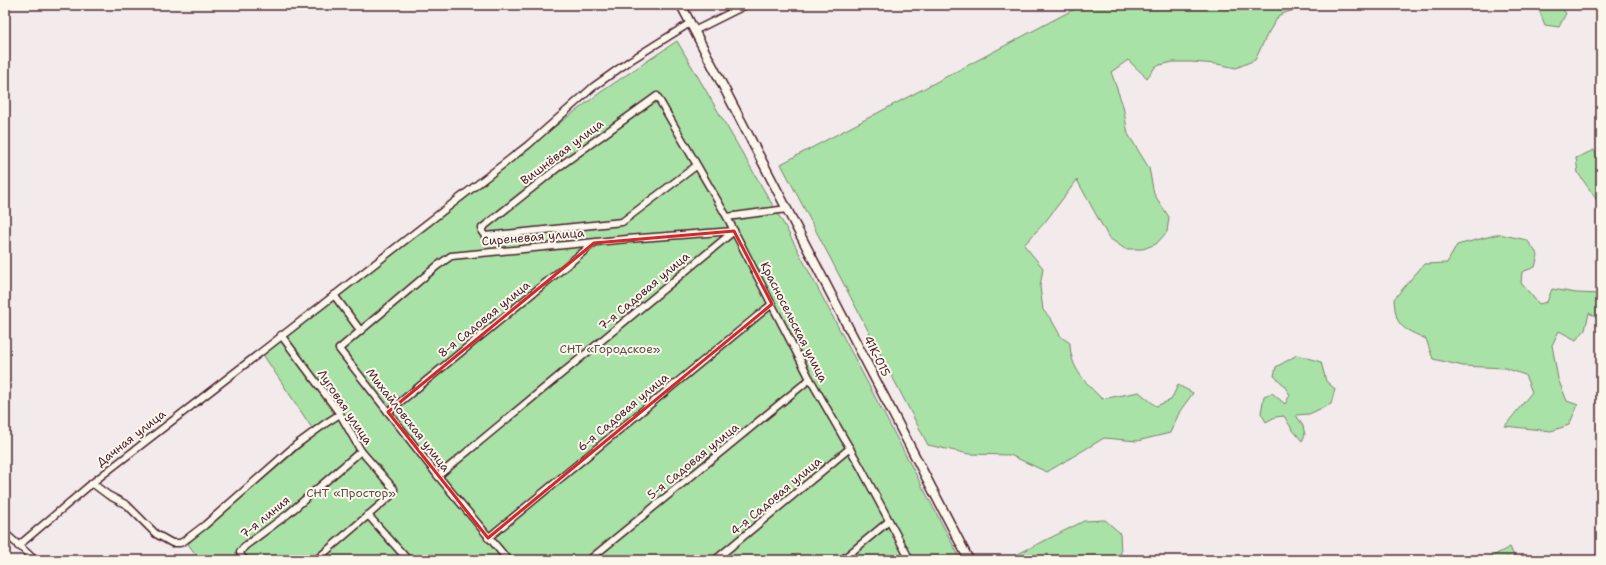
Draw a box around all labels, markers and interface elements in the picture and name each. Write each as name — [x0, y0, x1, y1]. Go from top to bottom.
street label: Вишнёвая улица — [517, 115, 607, 188]
street label: Сиреневая улица — [481, 225, 585, 249]
street label: 7-я Садовая улица — [595, 248, 693, 334]
street label: Красносельская улица — [757, 259, 832, 386]
street label: 8-я Садовая улица — [435, 277, 534, 361]
street label: 41К-015 — [860, 333, 894, 379]
park label: СНТ «Городское» — [560, 341, 661, 357]
street label: Михайловская улица — [362, 365, 454, 476]
street label: Луговая улица — [314, 366, 376, 448]
street label: 6-я Садовая улица — [574, 369, 672, 455]
street label: Дачная улица — [93, 406, 169, 470]
street label: 5-я Садовая улица — [644, 419, 742, 503]
street label: 4-я Садовая улица — [727, 453, 825, 539]
park label: СНТ «Простор» — [306, 485, 396, 501]
street label: 7-я линия — [237, 492, 293, 542]

